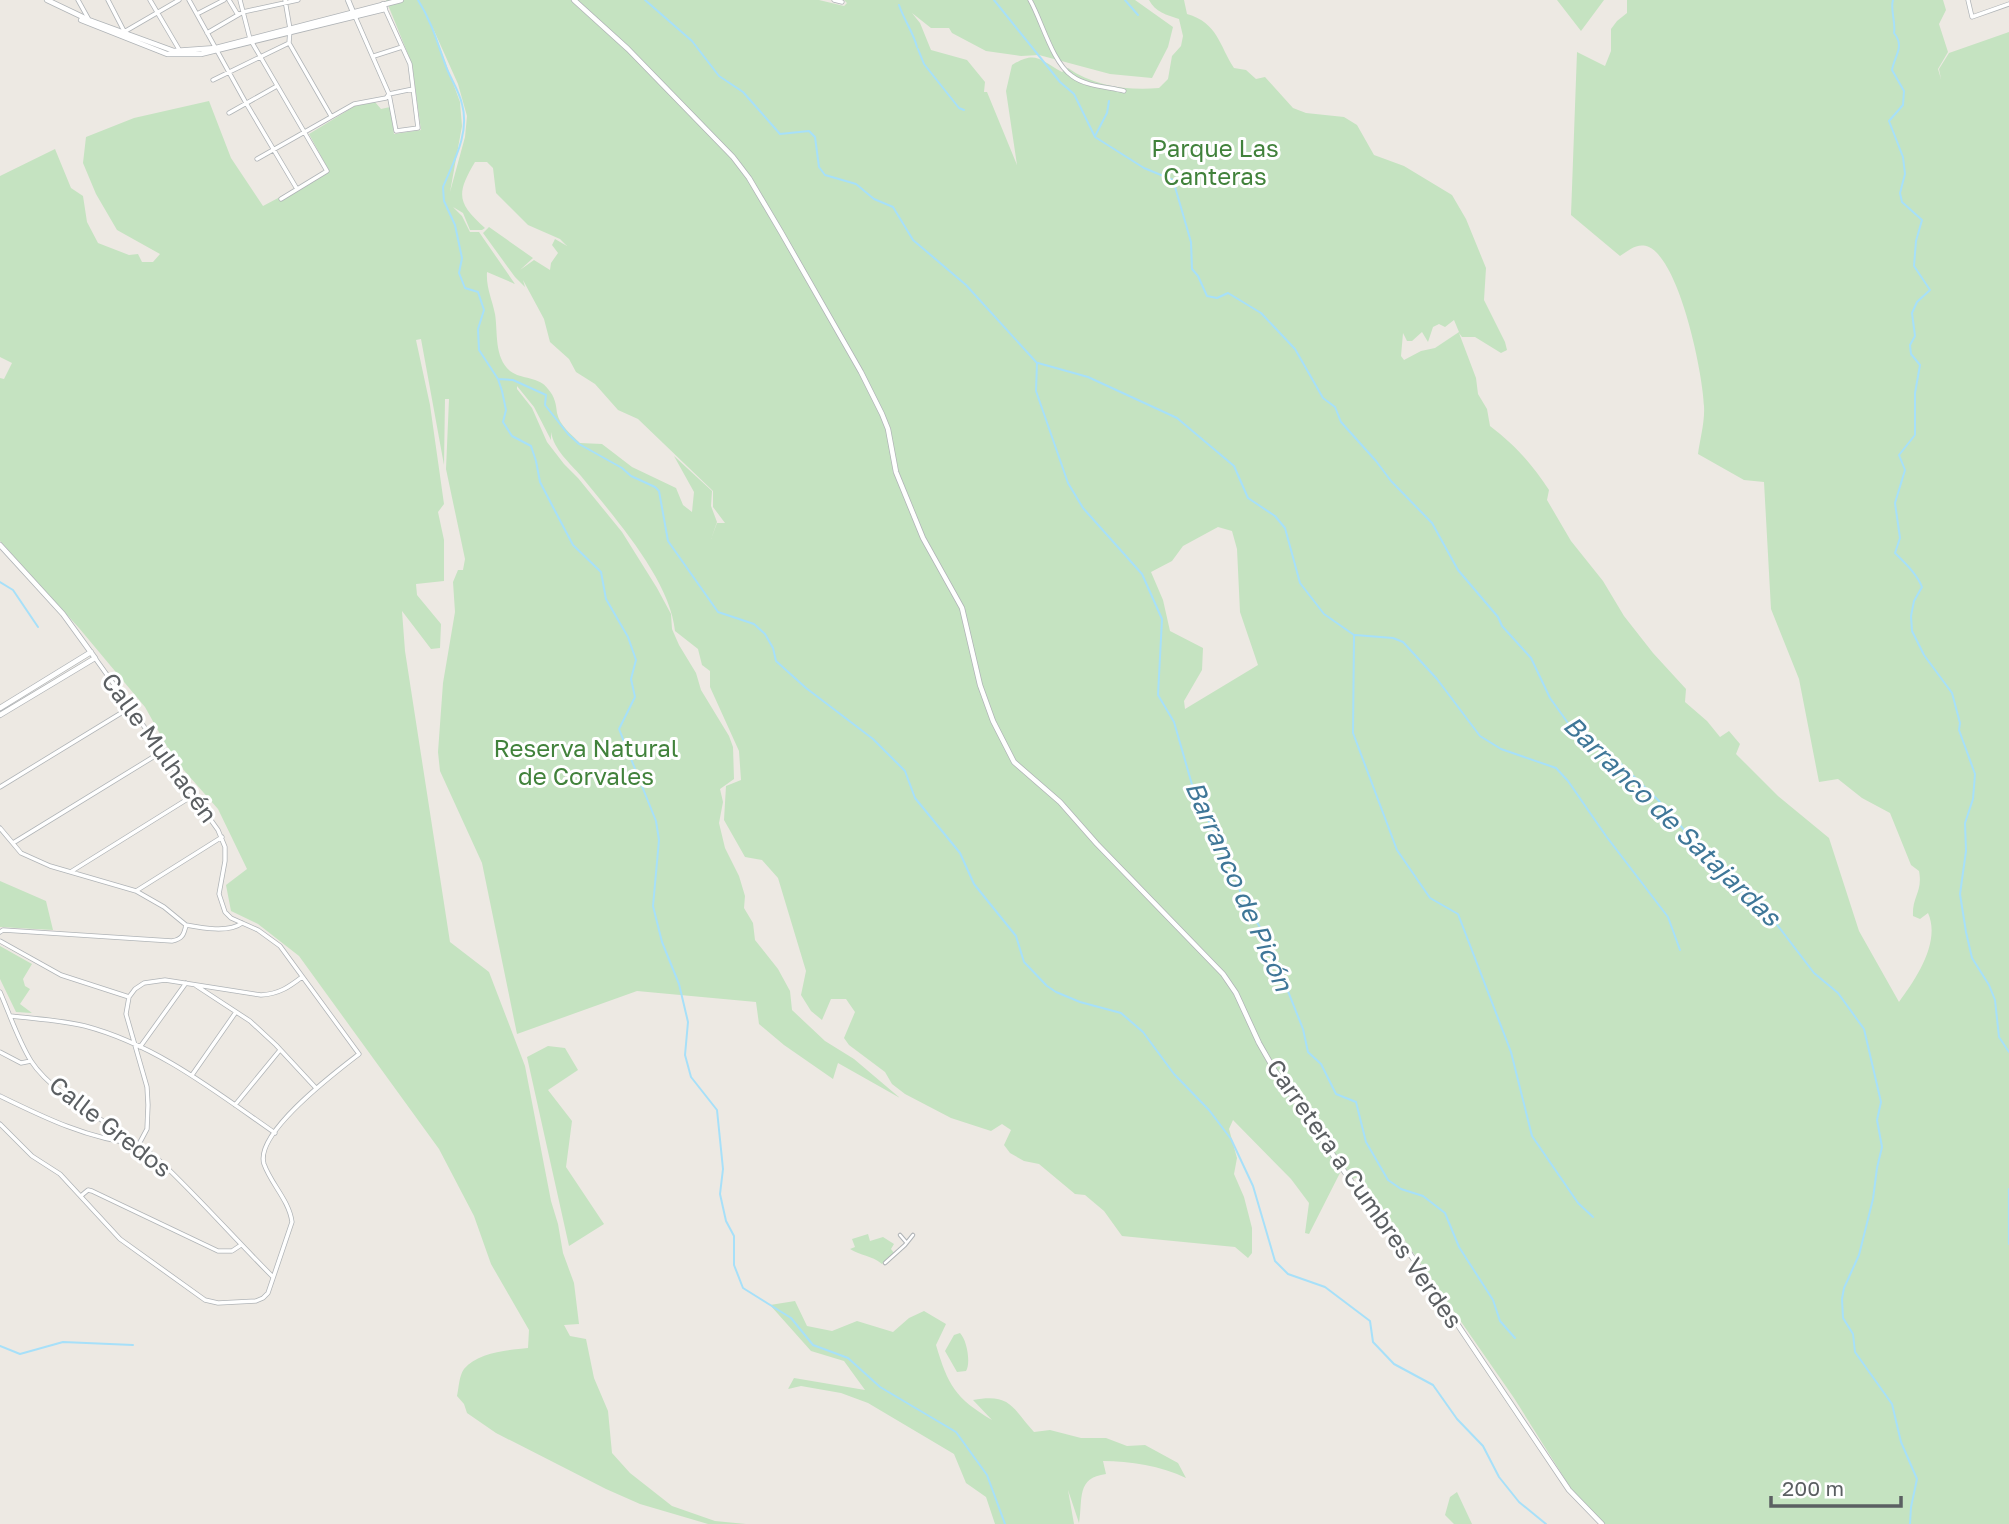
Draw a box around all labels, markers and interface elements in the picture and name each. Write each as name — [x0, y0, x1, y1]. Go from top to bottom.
park label: Parque Las Canteras — [1151, 133, 1279, 190]
street label: Calle Mulhacén — [96, 667, 224, 828]
water label: Barranco de Satajardas — [1558, 709, 1788, 933]
park label: Reserva Natural de Corvales — [493, 733, 679, 790]
water label: Barranco de Picón — [1179, 776, 1300, 996]
street label: Carretera a Cumbres Verdes — [1261, 1053, 1469, 1333]
street label: Calle Gredos — [44, 1069, 178, 1182]
scale bar — [1771, 1464, 1900, 1508]
text: 200 m — [1782, 1475, 1844, 1501]

